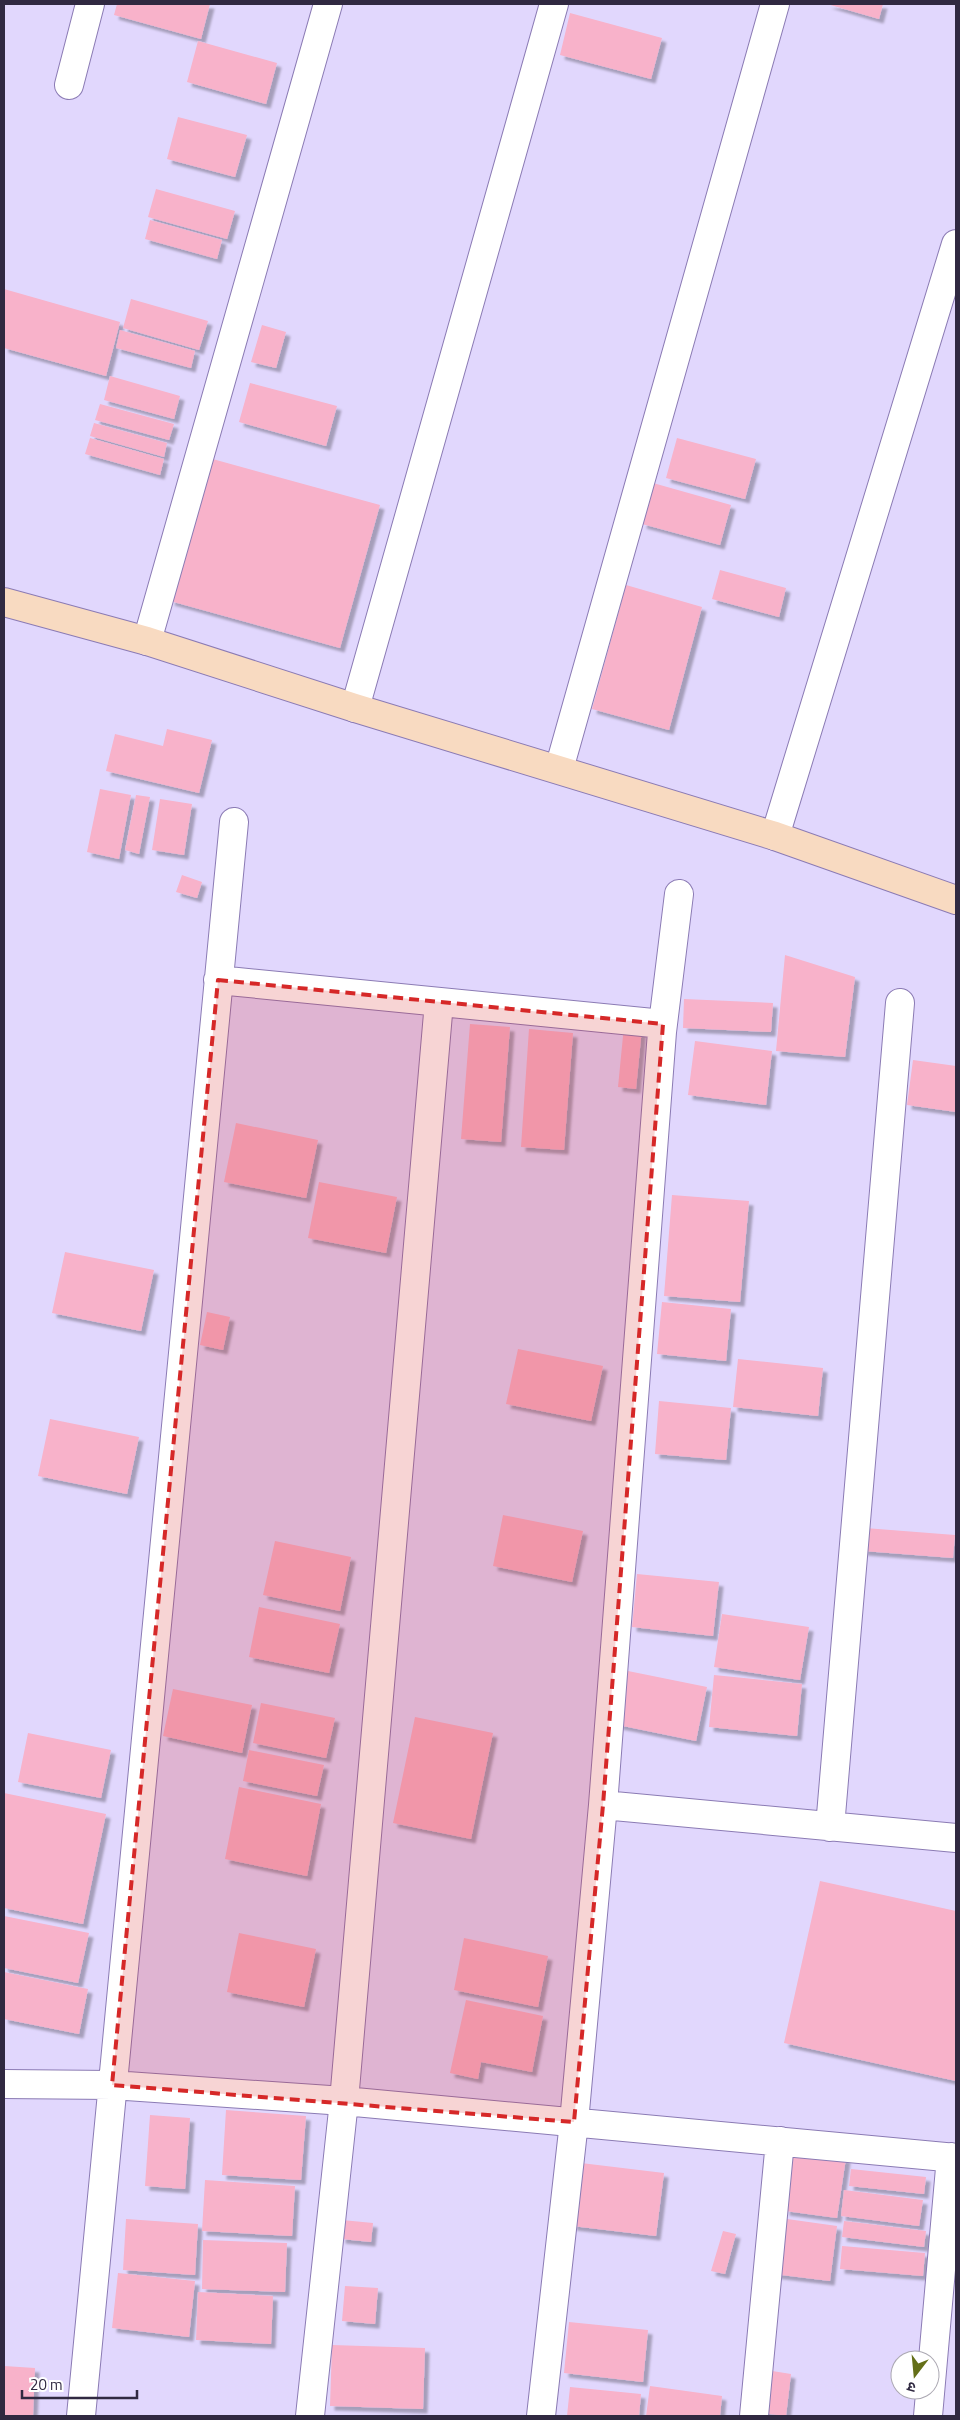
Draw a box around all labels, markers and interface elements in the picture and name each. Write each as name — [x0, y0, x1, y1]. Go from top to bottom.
north arrow — [890, 2350, 940, 2400]
scale bar — [22, 2368, 138, 2400]
text: 20 m — [30, 2373, 63, 2396]
text: उ — [904, 2377, 918, 2399]

